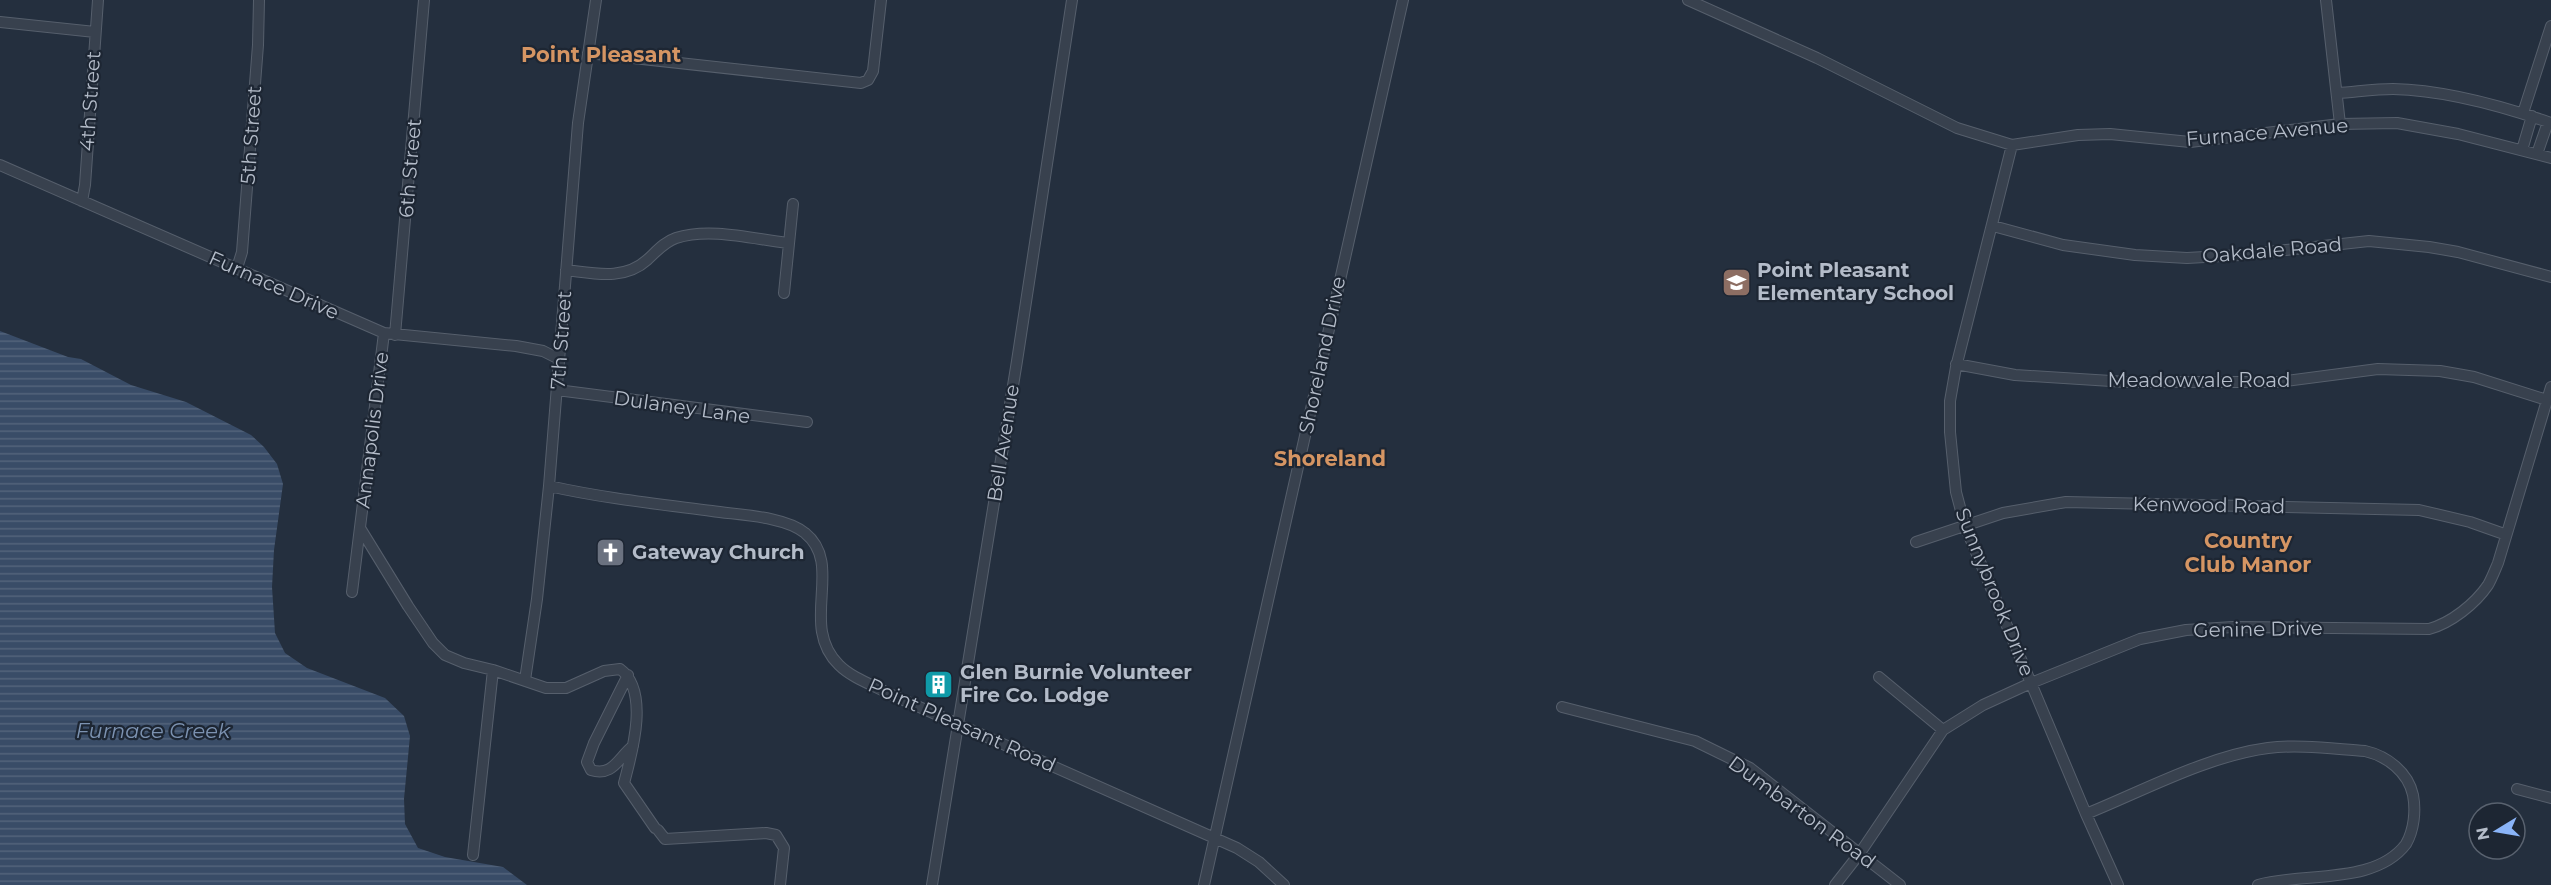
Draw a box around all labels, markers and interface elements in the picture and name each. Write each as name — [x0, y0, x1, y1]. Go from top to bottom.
district label: Point Pleasant — [521, 42, 681, 67]
street label: 4th Street — [75, 50, 105, 152]
street label: 5th Street — [236, 85, 266, 185]
street label: Furnace Avenue — [2185, 113, 2349, 151]
street label: 6th Street — [394, 117, 426, 219]
street label: Oakdale Road — [2201, 232, 2343, 268]
street label: Furnace Drive — [205, 246, 343, 324]
place label: Point Pleasant Elementary School — [1757, 258, 1954, 305]
school or university icon: Point Pleasant Elementary School — [1720, 266, 1752, 298]
street label: Shoreland Drive — [1294, 274, 1350, 436]
street label: 7th Street — [546, 290, 576, 390]
street label: Annapolis Drive — [350, 350, 394, 510]
street label: Meadowvale Road — [2107, 368, 2291, 392]
street label: Bell Avenue — [982, 383, 1024, 503]
street label: Dulaney Lane — [612, 386, 752, 428]
district label: Shoreland — [1274, 446, 1386, 471]
street label: Kenwood Road — [2132, 492, 2286, 518]
street label: Sunnybrook Drive — [1950, 504, 2040, 680]
district label: Country Club Manor — [2185, 528, 2311, 577]
church icon: Gateway Church — [595, 536, 627, 568]
place label: Gateway Church — [632, 540, 805, 564]
street label: Genine Drive — [2193, 616, 2323, 642]
place label: Glen Burnie Volunteer Fire Co. Lodge — [960, 660, 1192, 707]
building icon: Glen Burnie Volunteer Fire Co. Lodge — [923, 668, 955, 700]
street label: Point Pleasant Road — [864, 673, 1060, 777]
water label: Furnace Creek — [76, 718, 232, 743]
street label: Dumbarton Road — [1724, 751, 1880, 873]
north arrow — [2467, 801, 2527, 861]
text: N — [2472, 826, 2493, 842]

